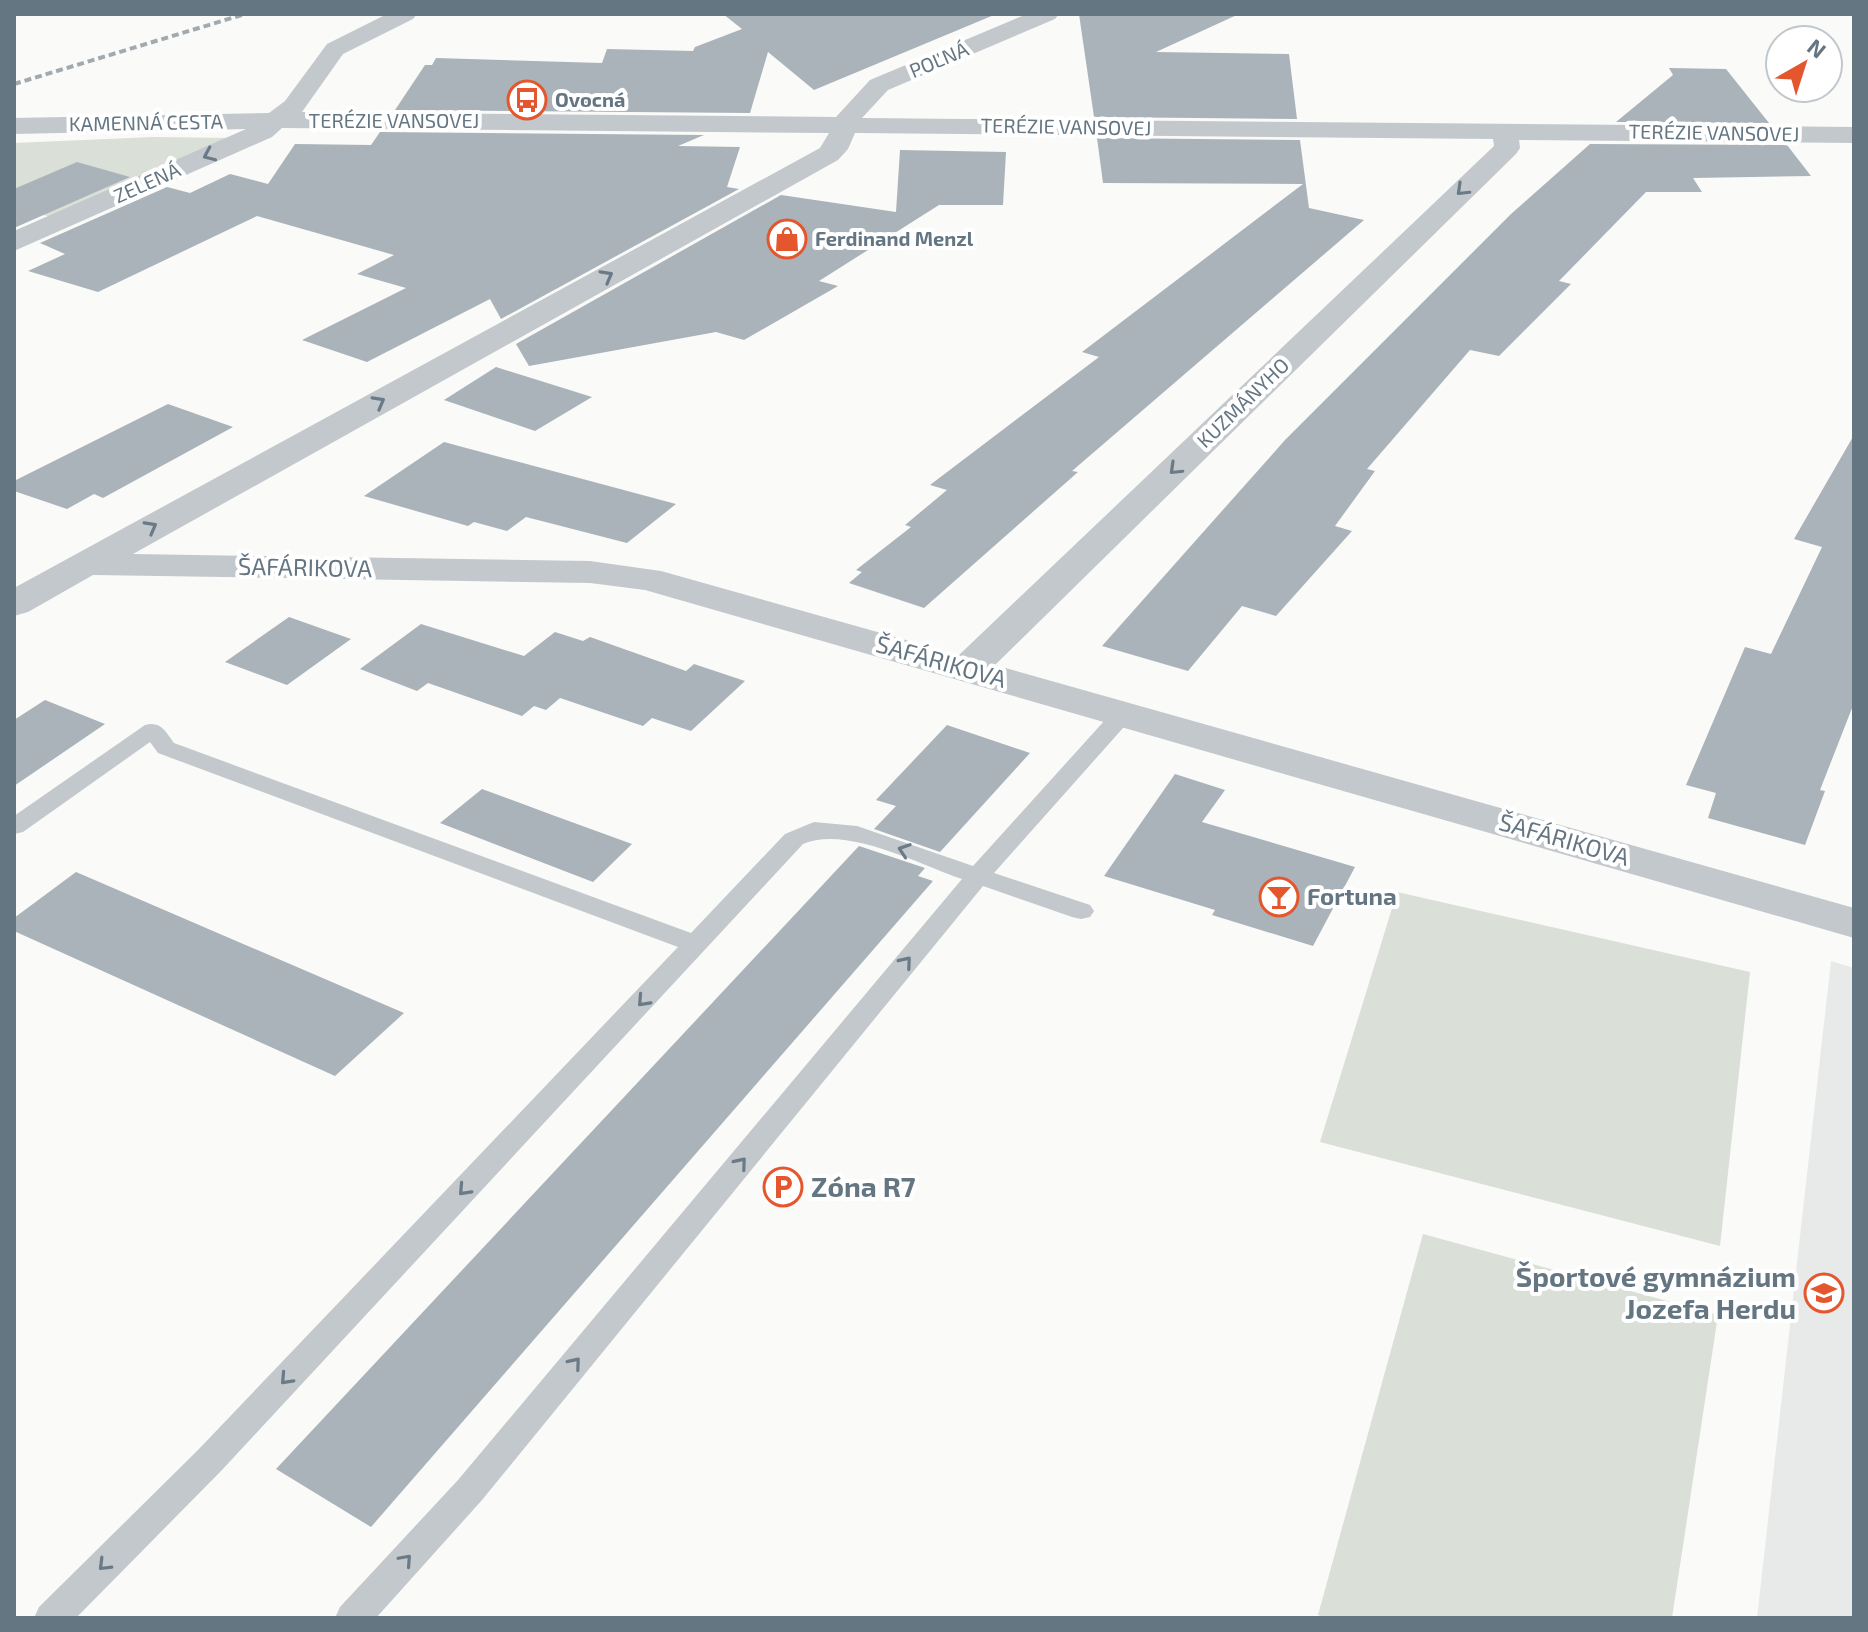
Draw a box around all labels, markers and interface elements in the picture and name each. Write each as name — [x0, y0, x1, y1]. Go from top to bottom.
north arrow — [1764, 24, 1844, 104]
text: N — [1803, 33, 1832, 63]
street label: POĽNÁ — [905, 36, 972, 82]
bus stop icon: Ovocná — [506, 79, 548, 121]
place label: Ovocná — [555, 87, 625, 111]
street label: TERÉZIE VANSOVEJ — [309, 108, 479, 132]
street label: KAMENNÁ CESTA — [69, 109, 224, 135]
street label: TERÉZIE VANSOVEJ — [980, 113, 1152, 139]
street label: TERÉZIE VANSOVEJ — [1628, 119, 1800, 145]
one-way arrow — [203, 146, 217, 162]
street label: ZELENÁ — [109, 157, 184, 207]
one-way arrow — [1457, 181, 1471, 196]
shop icon: Ferdinand Menzl — [766, 218, 808, 260]
place label: Ferdinand Menzl — [815, 226, 974, 250]
one-way arrow — [598, 271, 613, 286]
street label: KUZMÁNYHO — [1191, 352, 1293, 452]
one-way arrow — [370, 396, 385, 411]
one-way arrow — [1170, 460, 1184, 474]
one-way arrow — [142, 521, 157, 536]
street label: ŠAFÁRIKOVA — [238, 551, 373, 582]
street label: ŠAFÁRIKOVA — [873, 628, 1010, 693]
street label: ŠAFÁRIKOVA — [1496, 806, 1633, 871]
one-way arrow — [898, 844, 912, 860]
bar icon: Fortuna — [1258, 876, 1300, 918]
place label: Fortuna — [1307, 881, 1397, 910]
one-way arrow — [896, 957, 911, 971]
one-way arrow — [637, 992, 652, 1006]
one-way arrow — [731, 1157, 746, 1172]
parking icon: Zóna R7 — [762, 1166, 804, 1208]
place label: Zóna R7 — [811, 1169, 916, 1203]
one-way arrow — [459, 1181, 474, 1195]
place label: Športové gymnázium Jozefa Herdu — [1516, 1259, 1796, 1325]
school or university icon: Športové gymnázium Jozefa Herdu — [1803, 1272, 1845, 1314]
one-way arrow — [565, 1358, 580, 1372]
one-way arrow — [281, 1370, 295, 1385]
one-way arrow — [396, 1555, 410, 1570]
one-way arrow — [99, 1556, 113, 1571]

